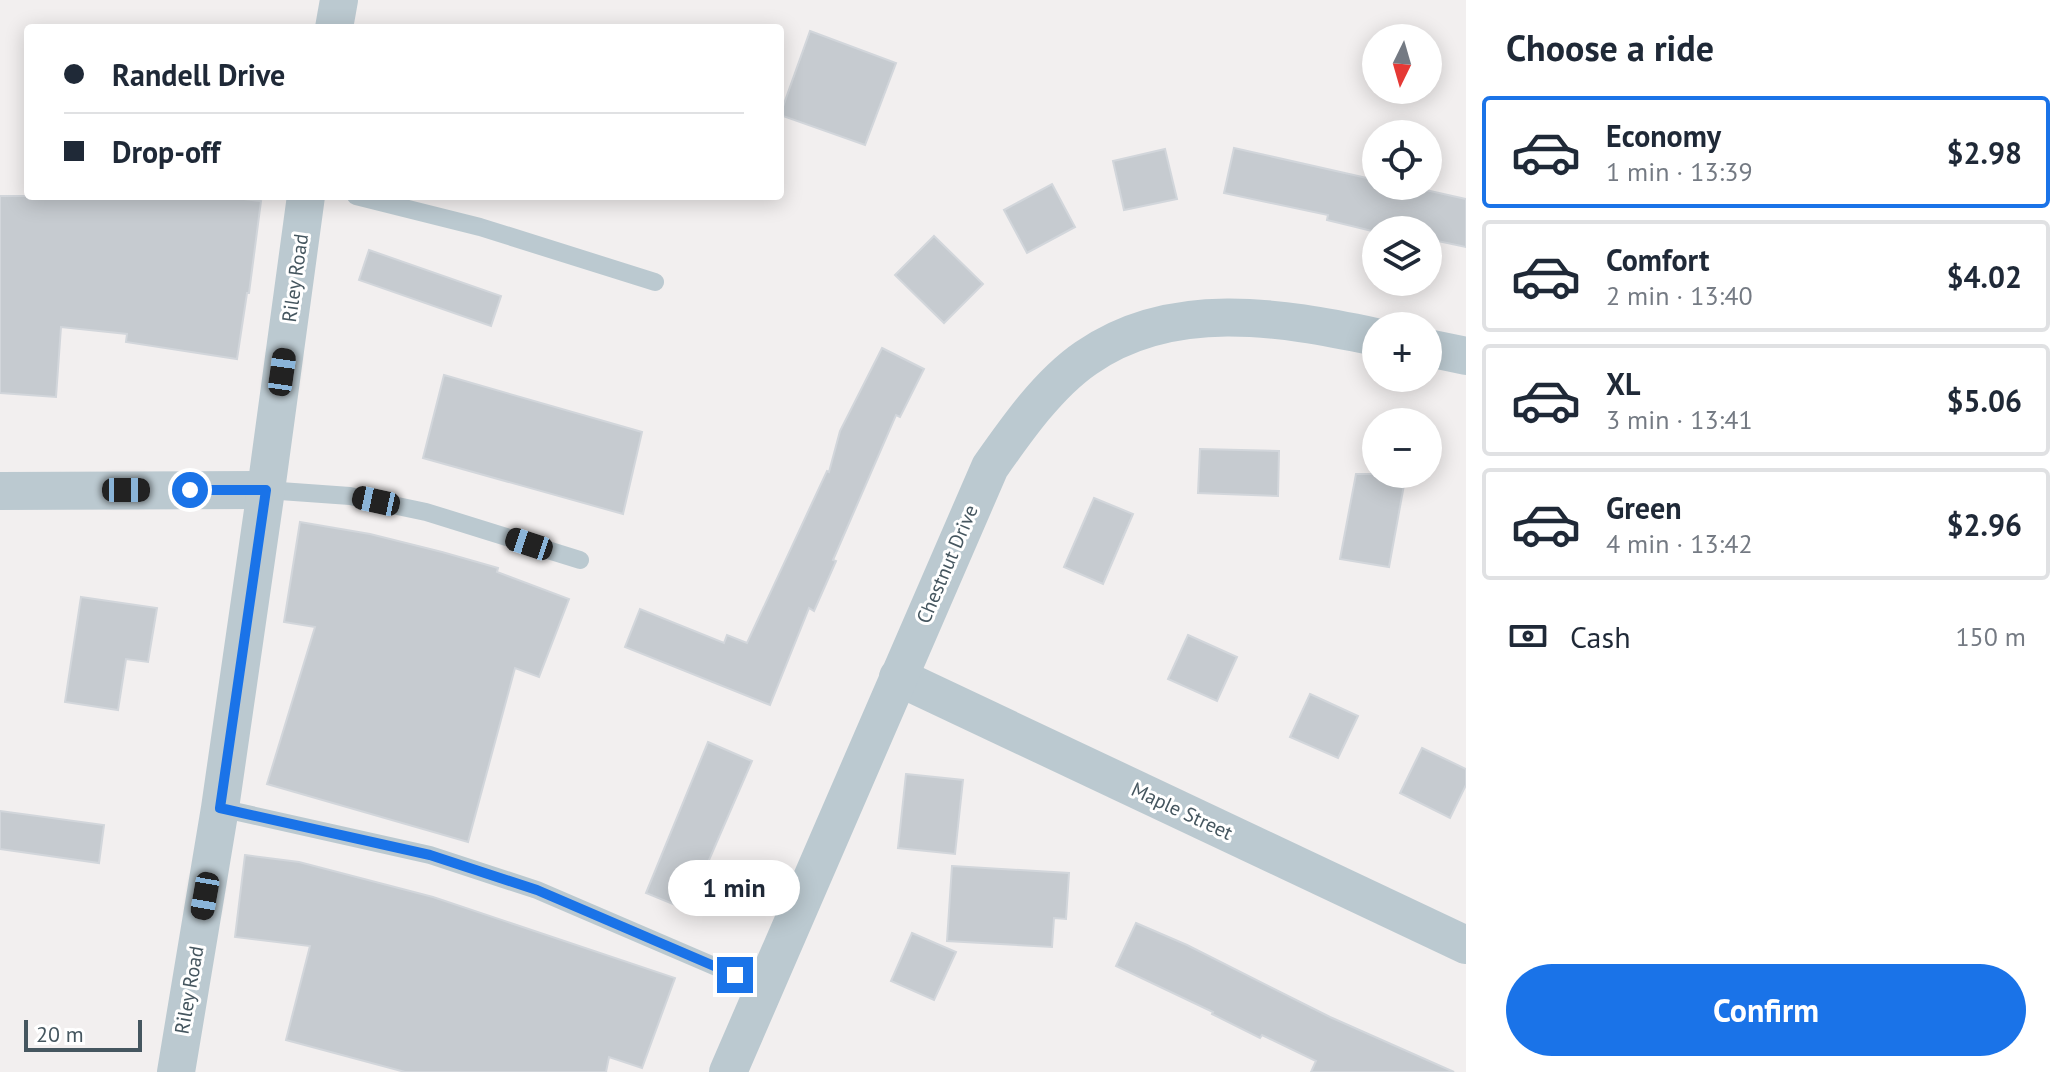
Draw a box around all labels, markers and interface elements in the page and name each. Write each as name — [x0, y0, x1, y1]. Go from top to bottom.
north arrow — [1362, 24, 1442, 104]
map controls — [1362, 24, 1442, 488]
text: Choose a ride — [1506, 24, 1714, 71]
text: Randell Drive — [112, 55, 285, 94]
icon: car — [1510, 116, 1582, 188]
text: Economy — [1606, 116, 1721, 155]
button: locate — [1362, 120, 1442, 200]
text: Drop-off — [112, 132, 220, 171]
text: $2.98 — [1947, 133, 2022, 172]
text: 1 min · 13:39 — [1606, 155, 1753, 188]
button: layers — [1362, 216, 1442, 296]
street label: Riley Road — [276, 232, 314, 324]
icon: car — [1510, 240, 1582, 312]
text: Comfort — [1606, 240, 1709, 279]
text: $4.02 — [1947, 257, 2022, 296]
text: 2 min · 13:40 — [1606, 279, 1753, 312]
button: + — [1362, 312, 1442, 392]
car — [267, 347, 297, 397]
icon: car — [1510, 364, 1582, 436]
text: XL — [1606, 364, 1640, 403]
text: $5.06 — [1947, 381, 2022, 420]
text: 3 min · 13:41 — [1606, 403, 1753, 436]
button: − — [1362, 408, 1442, 488]
route start — [172, 472, 208, 508]
car — [102, 478, 150, 502]
car — [350, 484, 402, 518]
icon: car — [1510, 488, 1582, 560]
text: Green — [1606, 488, 1681, 527]
street label: Chestnut Drive — [910, 501, 984, 627]
text: $2.96 — [1947, 505, 2022, 544]
car — [502, 525, 556, 563]
text: 4 min · 13:42 — [1606, 527, 1753, 560]
icon: cash — [1506, 614, 1550, 658]
text: Cash — [1570, 617, 1631, 656]
text: 150 m — [1955, 620, 2026, 653]
street label: Maple Street — [1127, 776, 1237, 846]
callout: 1 min — [669, 859, 801, 915]
car — [189, 870, 221, 922]
text: 1 min — [702, 871, 766, 904]
street label: Riley Road — [168, 944, 210, 1036]
route end — [717, 957, 753, 993]
button: Confirm — [1506, 964, 2026, 1056]
scale bar — [24, 1016, 142, 1052]
text: 20 m — [36, 1020, 84, 1048]

